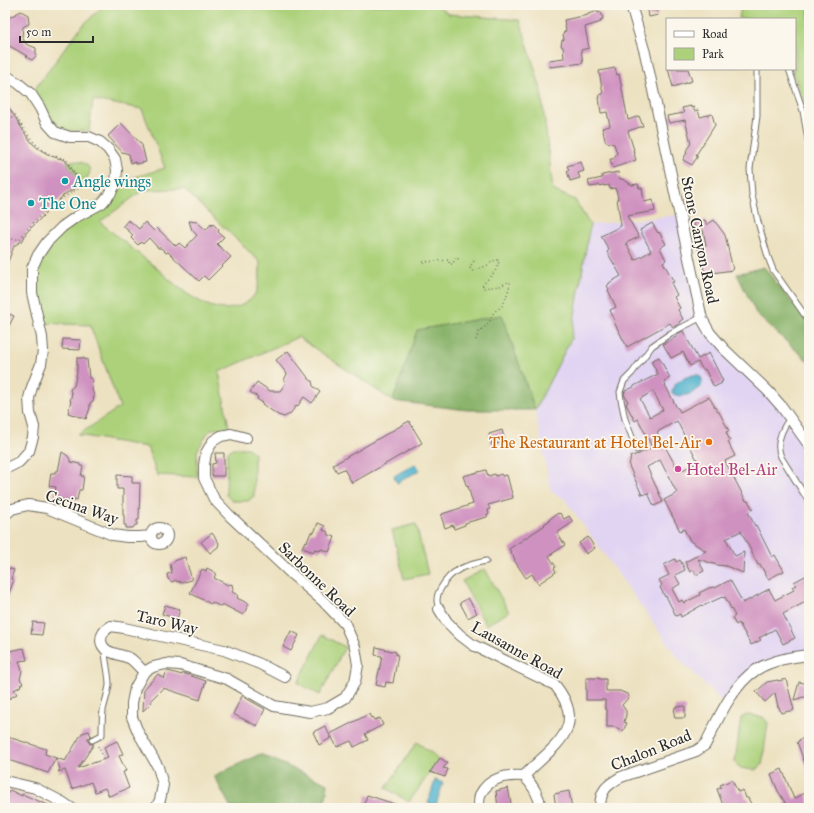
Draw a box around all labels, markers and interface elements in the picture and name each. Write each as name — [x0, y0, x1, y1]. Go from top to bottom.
scale bar — [20, 18, 93, 44]
legend — [666, 18, 796, 70]
text: 50 m — [26, 25, 51, 39]
text: Road — [702, 27, 728, 41]
text: Park — [702, 47, 724, 61]
place label: Angle wings — [72, 172, 151, 192]
street label: Stone Canyon Road — [677, 175, 723, 305]
marker: Angle wings — [60, 176, 70, 186]
place label: The One — [39, 194, 97, 213]
marker: The One — [26, 198, 36, 208]
place label: The Restaurant at Hotel Bel-Air — [489, 433, 701, 452]
marker: The Restaurant at Hotel Bel-Air — [704, 437, 714, 447]
place label: Hotel Bel-Air — [686, 460, 777, 479]
marker: Hotel Bel-Air — [673, 464, 683, 474]
street label: Cecina Way — [43, 486, 122, 529]
street label: Sarbonne Road — [275, 538, 359, 620]
street label: Taro Way — [134, 606, 200, 638]
street label: Lausanne Road — [468, 617, 566, 683]
street label: Chalon Road — [608, 725, 694, 775]

